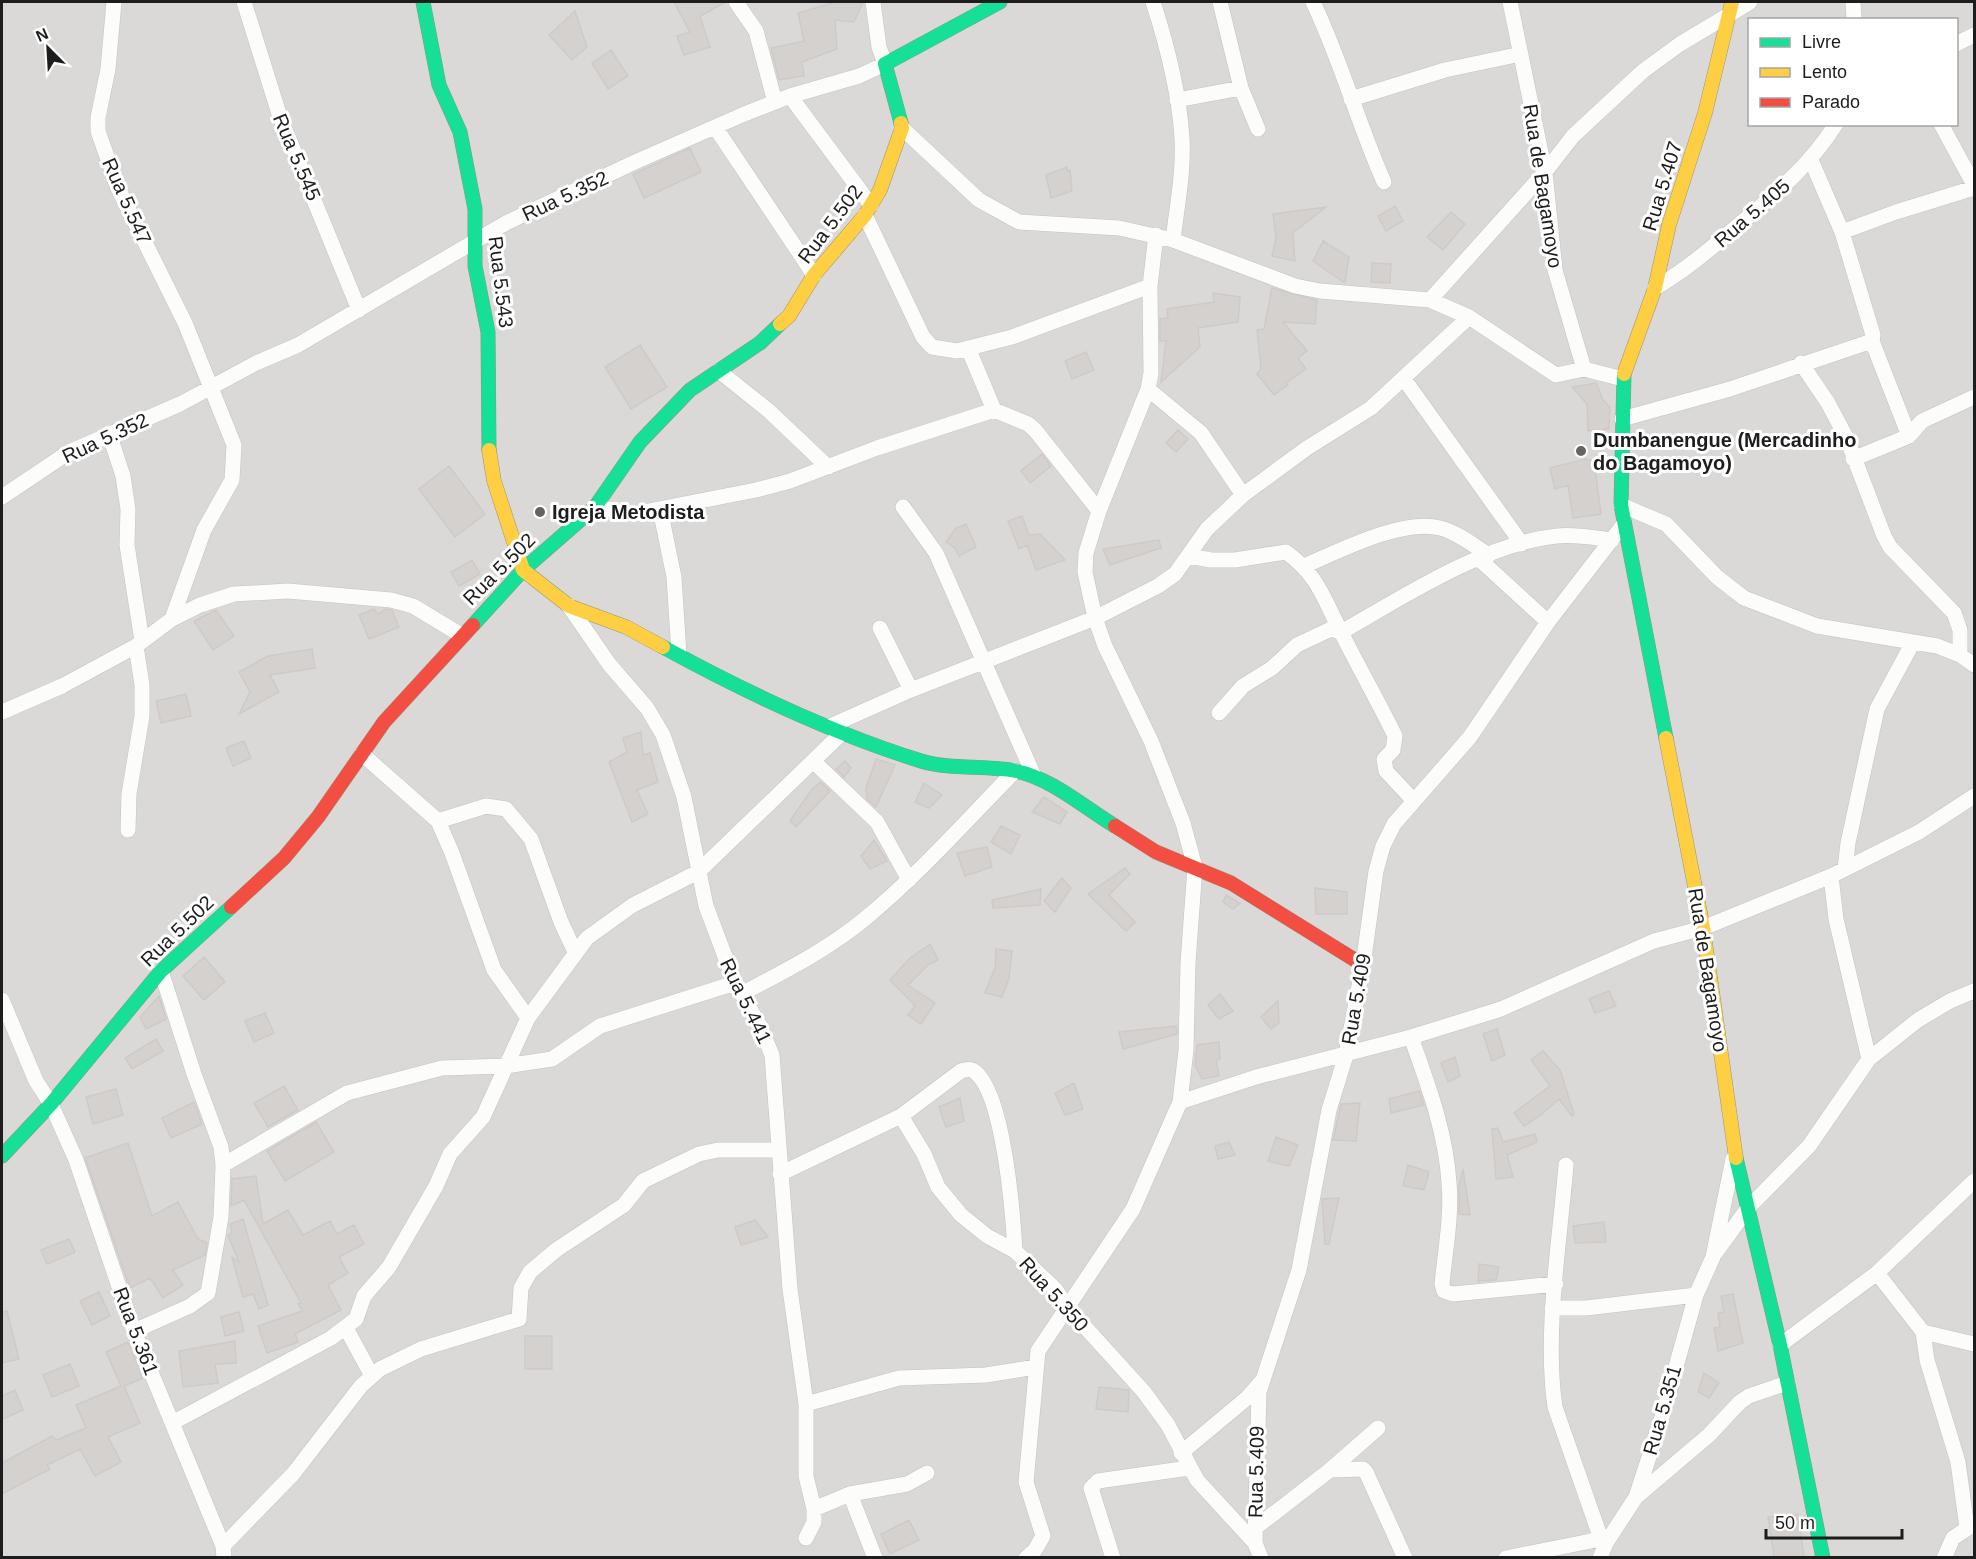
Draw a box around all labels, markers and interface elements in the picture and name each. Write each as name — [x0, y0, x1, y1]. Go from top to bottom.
north arrow — [18, 18, 78, 78]
legend — [1748, 18, 1958, 126]
text: N — [33, 25, 51, 45]
text: Livre — [1802, 32, 1841, 52]
text: Lento — [1802, 62, 1847, 82]
text: Parado — [1802, 92, 1860, 112]
street label: Rua de Bagamoyo — [1519, 102, 1567, 270]
street label: Rua 5.545 — [269, 110, 325, 204]
street label: Rua 5.407 — [1638, 139, 1686, 233]
street label: Rua 5.547 — [98, 154, 156, 248]
street label: Rua 5.352 — [519, 167, 611, 225]
street label: Rua 5.405 — [1710, 174, 1794, 252]
street label: Rua 5.502 — [793, 181, 867, 267]
street label: Rua 5.543 — [484, 235, 518, 329]
street label: Rua 5.352 — [59, 409, 151, 467]
place label: Dumbanengue (Mercadinho do Bagamoyo) — [1593, 429, 1856, 474]
marker: Dumbanengue (Mercadinho do Bagamoyo) — [1574, 444, 1588, 458]
place label: Igreja Metodista — [552, 501, 705, 523]
marker: Igreja Metodista — [533, 505, 547, 519]
street label: Rua 5.502 — [459, 529, 539, 609]
street label: Rua de Bagamoyo — [1684, 886, 1732, 1054]
street label: Rua 5.502 — [136, 891, 218, 971]
street label: Rua 5.409 — [1337, 952, 1375, 1046]
street label: Rua 5.441 — [716, 955, 776, 1047]
street label: Rua 5.350 — [1015, 1252, 1093, 1336]
street label: Rua 5.361 — [109, 1284, 163, 1378]
street label: Rua 5.351 — [1639, 1363, 1685, 1457]
street label: Rua 5.409 — [1244, 1426, 1268, 1518]
scale bar — [1766, 1502, 1902, 1540]
text: 50 m — [1775, 1513, 1815, 1533]

